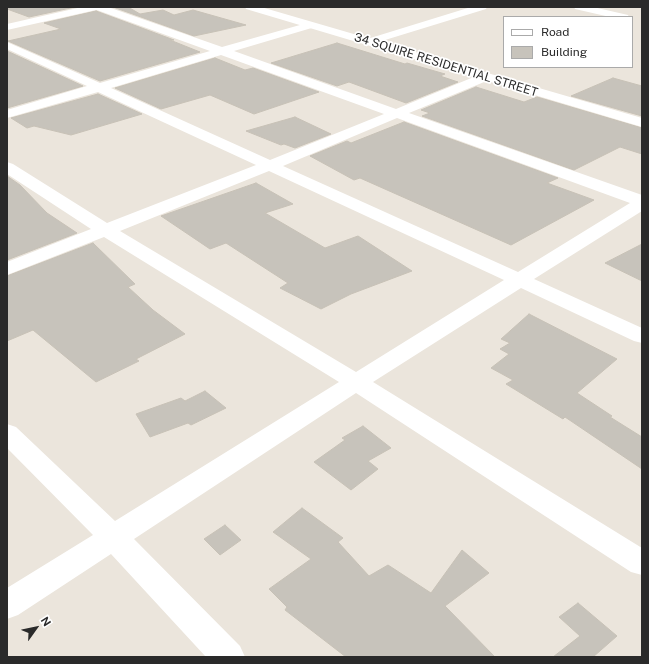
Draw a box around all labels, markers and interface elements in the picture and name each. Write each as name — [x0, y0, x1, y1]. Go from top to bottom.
legend — [503, 16, 633, 68]
text: Road — [541, 25, 569, 39]
street label: 34 SQUIRE RESIDENTIAL STREET — [353, 30, 539, 100]
text: Building — [541, 45, 587, 59]
north arrow — [16, 608, 56, 648]
text: N — [39, 615, 53, 628]

